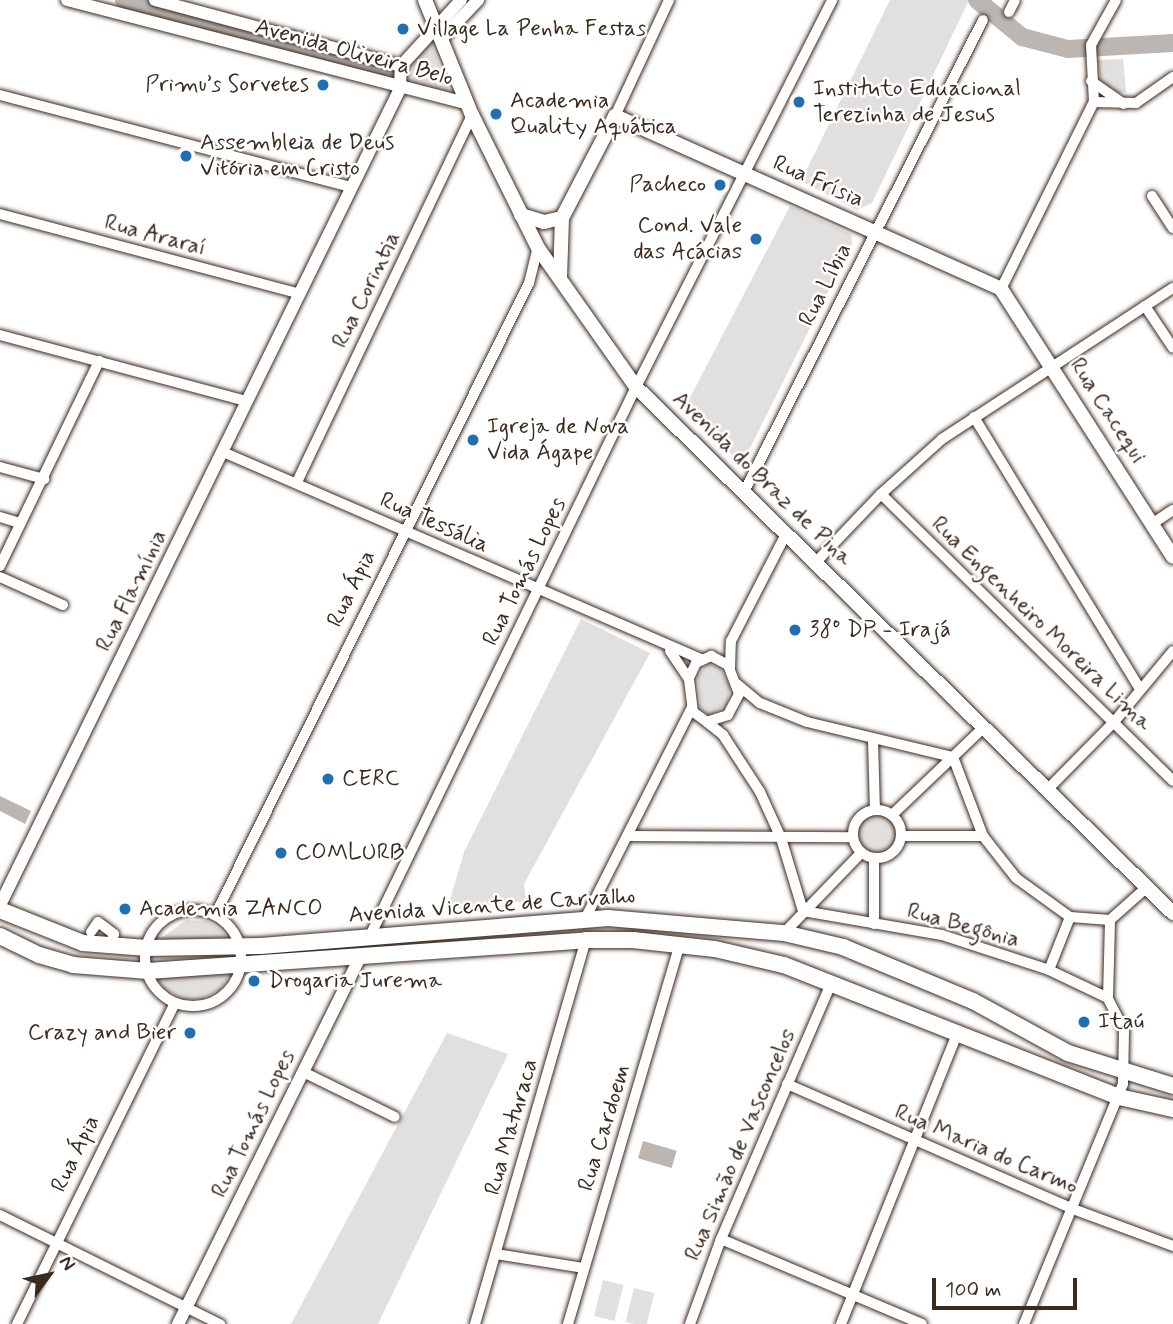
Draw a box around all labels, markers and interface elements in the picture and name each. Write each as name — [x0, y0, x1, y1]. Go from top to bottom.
street label: Avenida Oliveira Belo — [250, 13, 458, 93]
place label: Village La Penha Festas — [417, 15, 643, 43]
marker: Village La Penha Festas — [395, 21, 411, 37]
place label: Primu’s Sorvetes — [140, 71, 309, 99]
place label: Instituto Eduacional Terezinha de Jesus — [813, 75, 1017, 129]
marker: Primu’s Sorvetes — [315, 77, 331, 93]
place label: Academia Quality Aquática — [510, 87, 675, 141]
marker: Instituto Eduacional Terezinha de Jesus — [791, 94, 807, 110]
marker: Academia Quality Aquática — [488, 106, 504, 122]
place label: Assembleia de Deus Vitória em Cristo — [200, 129, 394, 183]
marker: Assembleia de Deus Vitória em Cristo — [178, 148, 194, 164]
street label: Rua Frísia — [768, 150, 868, 214]
place label: Pacheco — [629, 171, 706, 199]
marker: Pacheco — [712, 177, 728, 193]
street label: Rua Araraí — [100, 209, 210, 263]
place label: Cond. Vale das Acácias — [632, 212, 742, 266]
street label: Rua Corintia — [327, 227, 407, 353]
marker: Cond. Vale das Acácias — [748, 231, 764, 247]
street label: Rua Líbia — [793, 239, 859, 331]
street label: Rua Cacequi — [1062, 352, 1152, 470]
street label: Avenida do Braz de Pina — [668, 388, 856, 570]
place label: Igreja de Nova Vida Ágape — [487, 413, 629, 467]
marker: Igreja de Nova Vida Ágape — [465, 432, 481, 448]
street label: Rua Tessália — [375, 487, 493, 559]
street label: Rua Tomás Lopes — [476, 492, 574, 652]
street label: Rua Engenheiro Moreira Lima — [926, 512, 1156, 736]
street label: Rua Flamínia — [91, 526, 173, 656]
street label: Rua Ápia — [322, 546, 382, 632]
place label: 38º DP - Irajá — [809, 616, 951, 644]
marker: 38º DP - Irajá — [787, 622, 803, 638]
place label: CERC — [342, 765, 399, 793]
marker: CERC — [320, 771, 336, 787]
place label: COMLURB — [295, 839, 404, 867]
marker: COMLURB — [273, 845, 289, 861]
street label: Avenida Vicente de Carvalho — [349, 882, 635, 930]
place label: Academia ZANCO — [139, 895, 322, 923]
street label: Rua Begônia — [904, 898, 1022, 954]
marker: Academia ZANCO — [117, 901, 133, 917]
place label: Drogaria Jurema — [268, 967, 442, 995]
marker: Drogaria Jurema — [246, 973, 262, 989]
place label: Itaú — [1098, 1008, 1144, 1036]
marker: Itaú — [1076, 1014, 1092, 1030]
place label: Crazy and Bier — [29, 1019, 176, 1047]
marker: Crazy and Bier — [182, 1025, 198, 1041]
street label: Rua Simão de Vasconcelos — [680, 1026, 802, 1264]
street label: Rua Tomás Lopes — [205, 1044, 303, 1204]
street label: Rua Maturaca — [480, 1057, 544, 1197]
street label: Rua Cardoem — [573, 1062, 637, 1194]
street label: Rua Maria do Carmo — [885, 1097, 1087, 1203]
street label: Rua Ápia — [46, 1111, 106, 1197]
north arrow — [14, 1240, 84, 1310]
text: N — [53, 1251, 81, 1275]
scale bar — [935, 1264, 1080, 1308]
text: 100 m — [945, 1276, 1001, 1304]

